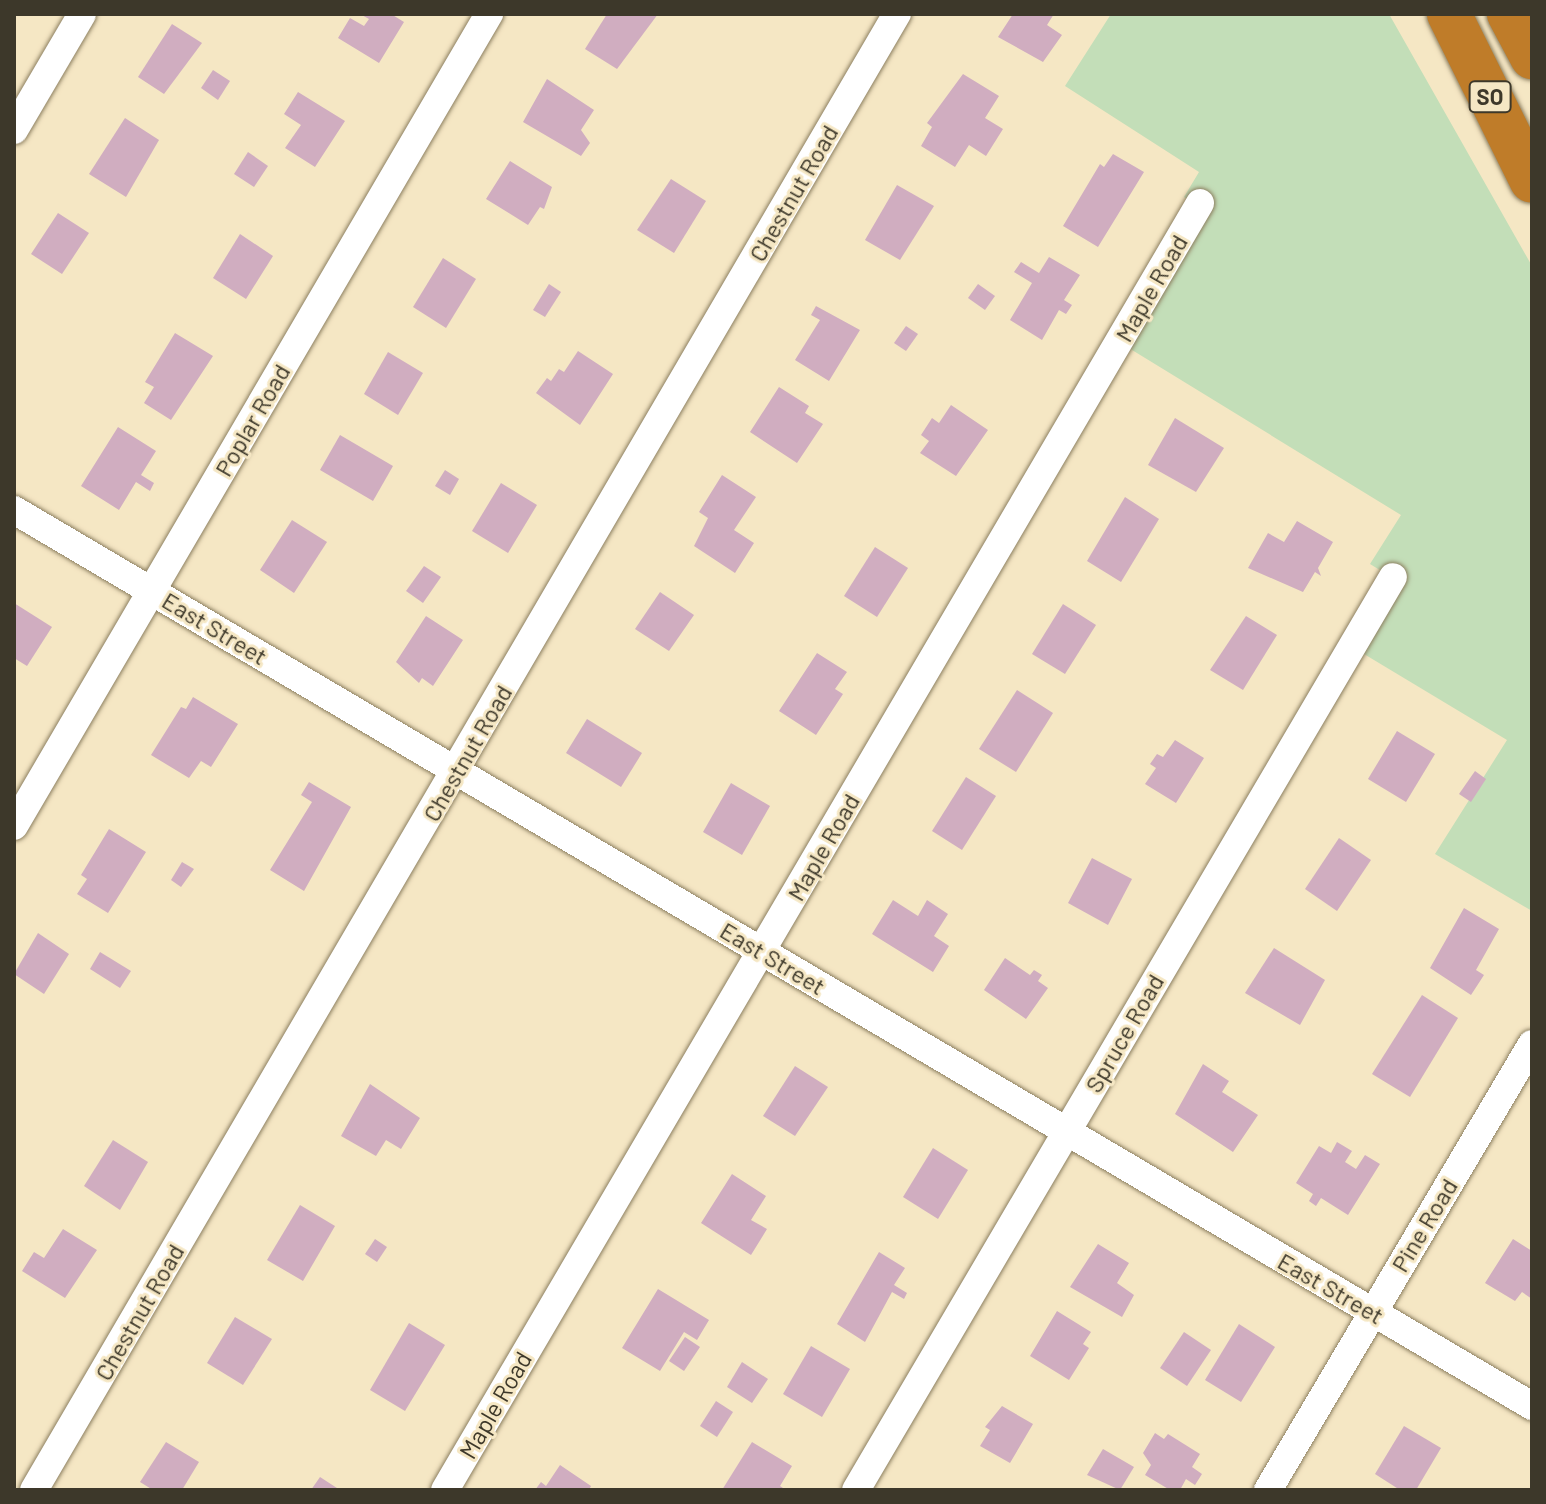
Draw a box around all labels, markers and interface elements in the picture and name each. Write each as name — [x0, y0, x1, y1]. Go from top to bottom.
road number: SO — [1468, 79, 1512, 115]
street label: Chestnut Road — [742, 120, 844, 266]
street label: Maple Road — [1109, 229, 1193, 347]
street label: Poplar Road — [208, 359, 296, 481]
street label: East Street — [157, 585, 273, 671]
street label: Chestnut Road — [416, 680, 518, 826]
street label: Maple Road — [781, 788, 865, 906]
street label: East Street — [715, 915, 831, 1001]
street label: Spruce Road — [1079, 969, 1169, 1097]
street label: Pine Road — [1385, 1173, 1463, 1277]
street label: Chestnut Road — [88, 1239, 190, 1385]
street label: East Street — [1273, 1246, 1389, 1330]
street label: Maple Road — [453, 1346, 537, 1464]

